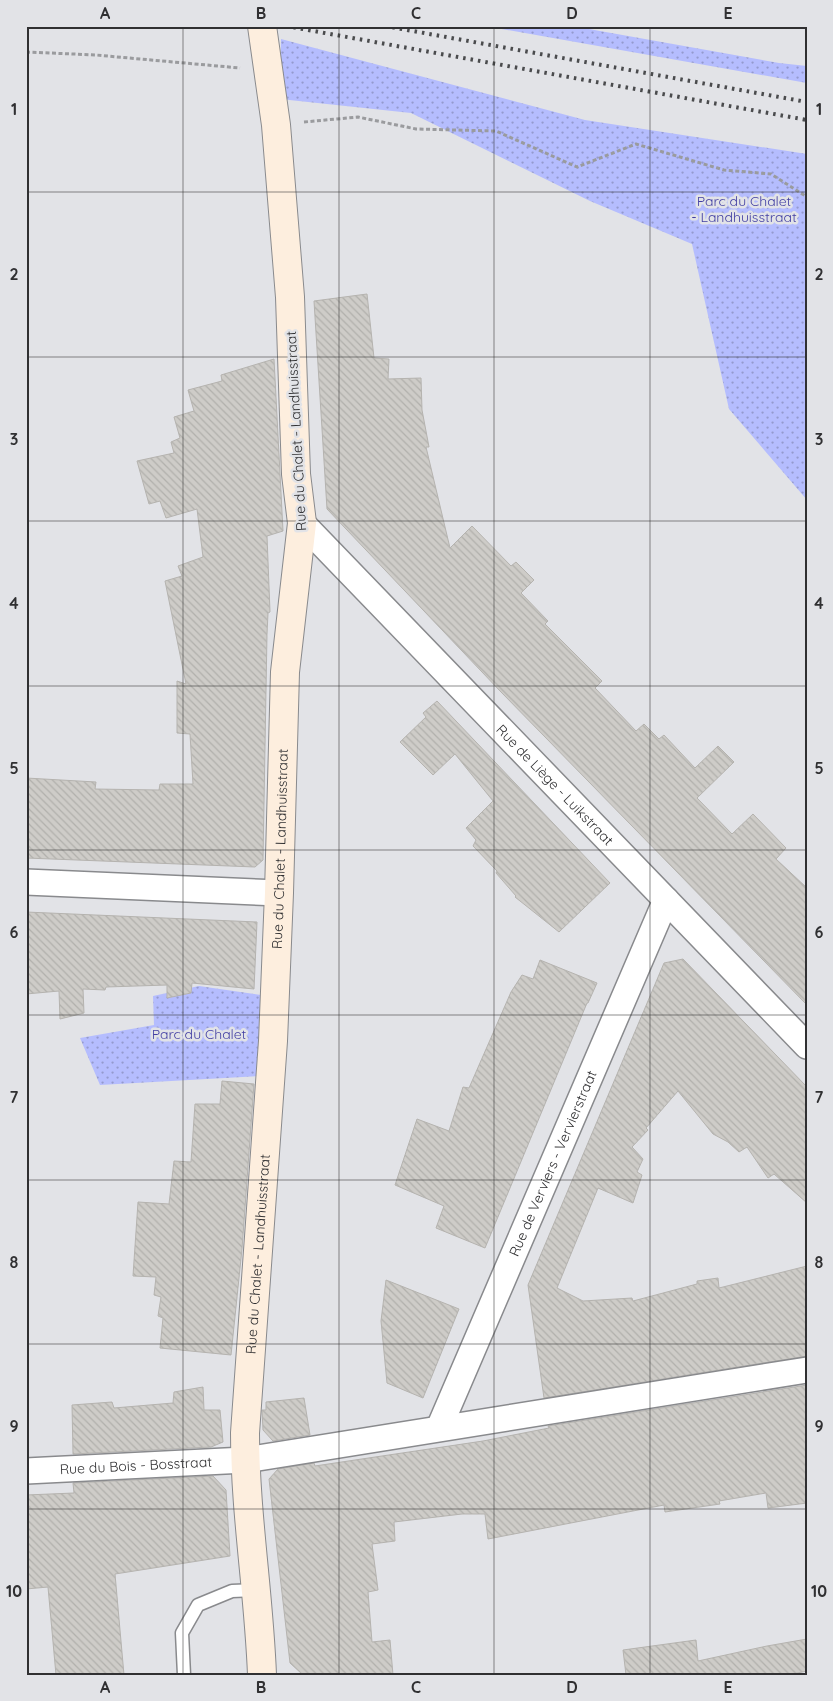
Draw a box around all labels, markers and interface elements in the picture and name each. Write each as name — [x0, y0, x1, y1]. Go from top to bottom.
text: A — [100, 3, 111, 23]
text: B — [256, 3, 266, 23]
text: C — [411, 3, 421, 23]
text: D — [566, 3, 578, 23]
text: E — [723, 3, 733, 23]
text: 1 — [11, 99, 17, 119]
text: 1 — [816, 99, 822, 119]
park label: Parc du Chalet - Landhuisstraat — [691, 192, 797, 226]
text: 2 — [9, 264, 19, 284]
text: 2 — [814, 264, 824, 284]
street label: Rue du Chalet - Landhuisstraat — [282, 330, 310, 531]
text: 3 — [10, 429, 18, 449]
text: 3 — [815, 429, 823, 449]
text: 4 — [9, 593, 19, 613]
text: 4 — [814, 593, 824, 613]
street label: Rue de Liège - Luikstraat — [492, 721, 618, 849]
street label: Rue du Chalet - Landhuisstraat — [268, 748, 292, 949]
text: 5 — [9, 758, 19, 778]
text: 5 — [814, 758, 824, 778]
text: 6 — [10, 922, 19, 942]
text: 6 — [815, 922, 824, 942]
park label: Parc du Chalet — [152, 1025, 247, 1043]
street label: Rue de Verviers - Vervierstraat — [505, 1067, 601, 1259]
text: 7 — [10, 1087, 19, 1107]
text: 7 — [815, 1087, 824, 1107]
street label: Rue du Chalet - Landhuisstraat — [242, 1153, 274, 1355]
text: 8 — [10, 1252, 19, 1272]
text: 8 — [815, 1252, 824, 1272]
text: 9 — [9, 1416, 19, 1436]
text: 9 — [814, 1416, 824, 1436]
street label: Rue du Bois - Bosstraat — [59, 1453, 213, 1478]
text: 10 — [6, 1581, 22, 1601]
text: 10 — [811, 1581, 827, 1601]
text: A — [100, 1677, 111, 1697]
text: B — [256, 1677, 266, 1697]
text: C — [411, 1677, 421, 1697]
text: D — [566, 1677, 578, 1697]
text: E — [723, 1677, 733, 1697]

